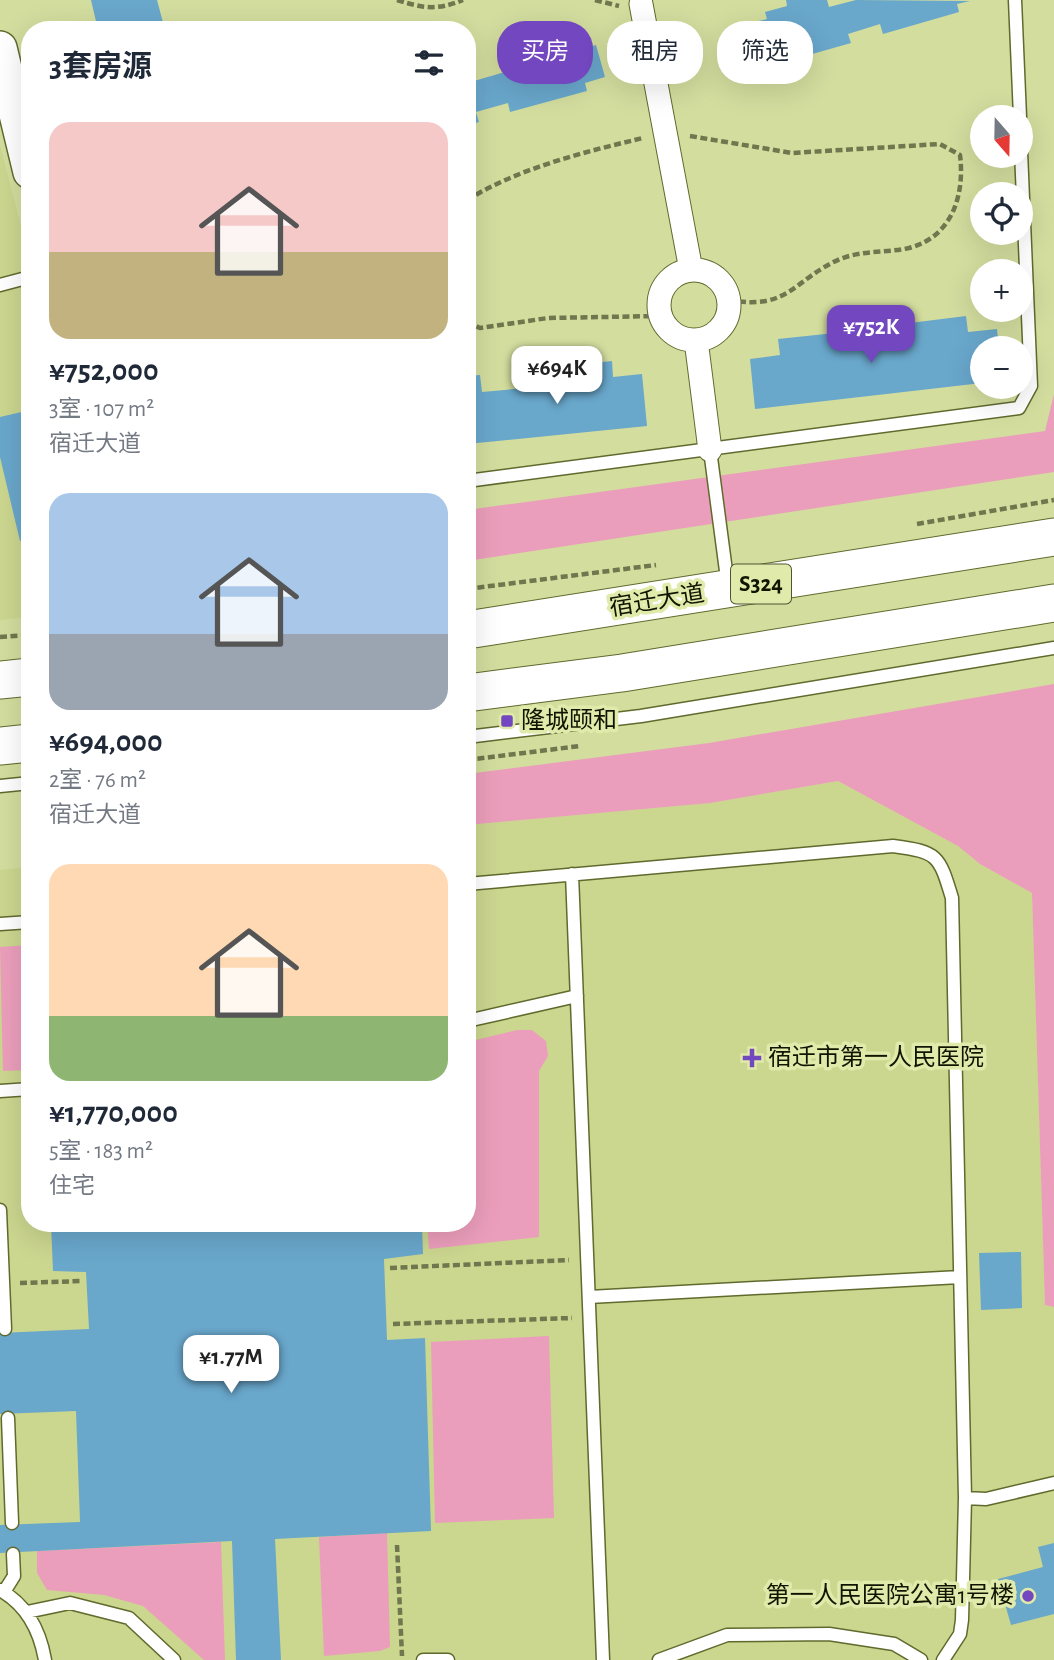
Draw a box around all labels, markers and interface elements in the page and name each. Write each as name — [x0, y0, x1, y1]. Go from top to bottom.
chip: 买房 — [497, 21, 593, 84]
chip: 租房 — [607, 21, 703, 84]
chip: 筛选 — [717, 21, 813, 84]
icon: filters — [410, 44, 448, 82]
text: 3套房源 — [49, 52, 152, 82]
north arrow — [970, 105, 1032, 168]
map controls — [970, 105, 1033, 399]
icon: home — [186, 168, 312, 294]
button: locate — [970, 182, 1033, 245]
button: + — [970, 259, 1033, 322]
pin: ¥752K — [822, 306, 920, 365]
text: ¥752K — [843, 316, 899, 339]
button: − — [970, 336, 1033, 399]
pin: ¥694K — [508, 346, 606, 406]
text: ¥752,000 — [49, 356, 159, 386]
text: ¥694K — [527, 357, 587, 380]
text: 3室 · 107 m² — [49, 398, 154, 421]
text: 宿迁大道 — [49, 433, 141, 456]
icon: home — [186, 539, 312, 665]
road number: S324 — [731, 564, 791, 604]
street label: 宿迁大道 — [607, 580, 706, 620]
place label: 隆城颐和 — [521, 707, 617, 733]
marker: 隆城颐和 — [499, 713, 515, 729]
text: ¥694,000 — [49, 727, 163, 757]
text: 2室 · 76 m² — [49, 769, 146, 792]
text: 宿迁大道 — [49, 804, 141, 827]
icon: home — [186, 910, 312, 1036]
place label: 宿迁市第一人民医院 — [768, 1044, 984, 1070]
marker: 宿迁市第一人民医院 — [742, 1048, 762, 1068]
text: ¥1,770,000 — [49, 1098, 178, 1128]
text: 5室 · 183 m² — [49, 1140, 153, 1163]
text: 住宅 — [49, 1175, 95, 1198]
pin: ¥1.77M — [174, 1336, 288, 1395]
text: ¥1.77M — [199, 1346, 263, 1369]
place label: 第一人民医院公寓1号楼 — [766, 1582, 1014, 1608]
marker: 第一人民医院公寓1号楼 — [1020, 1588, 1036, 1604]

